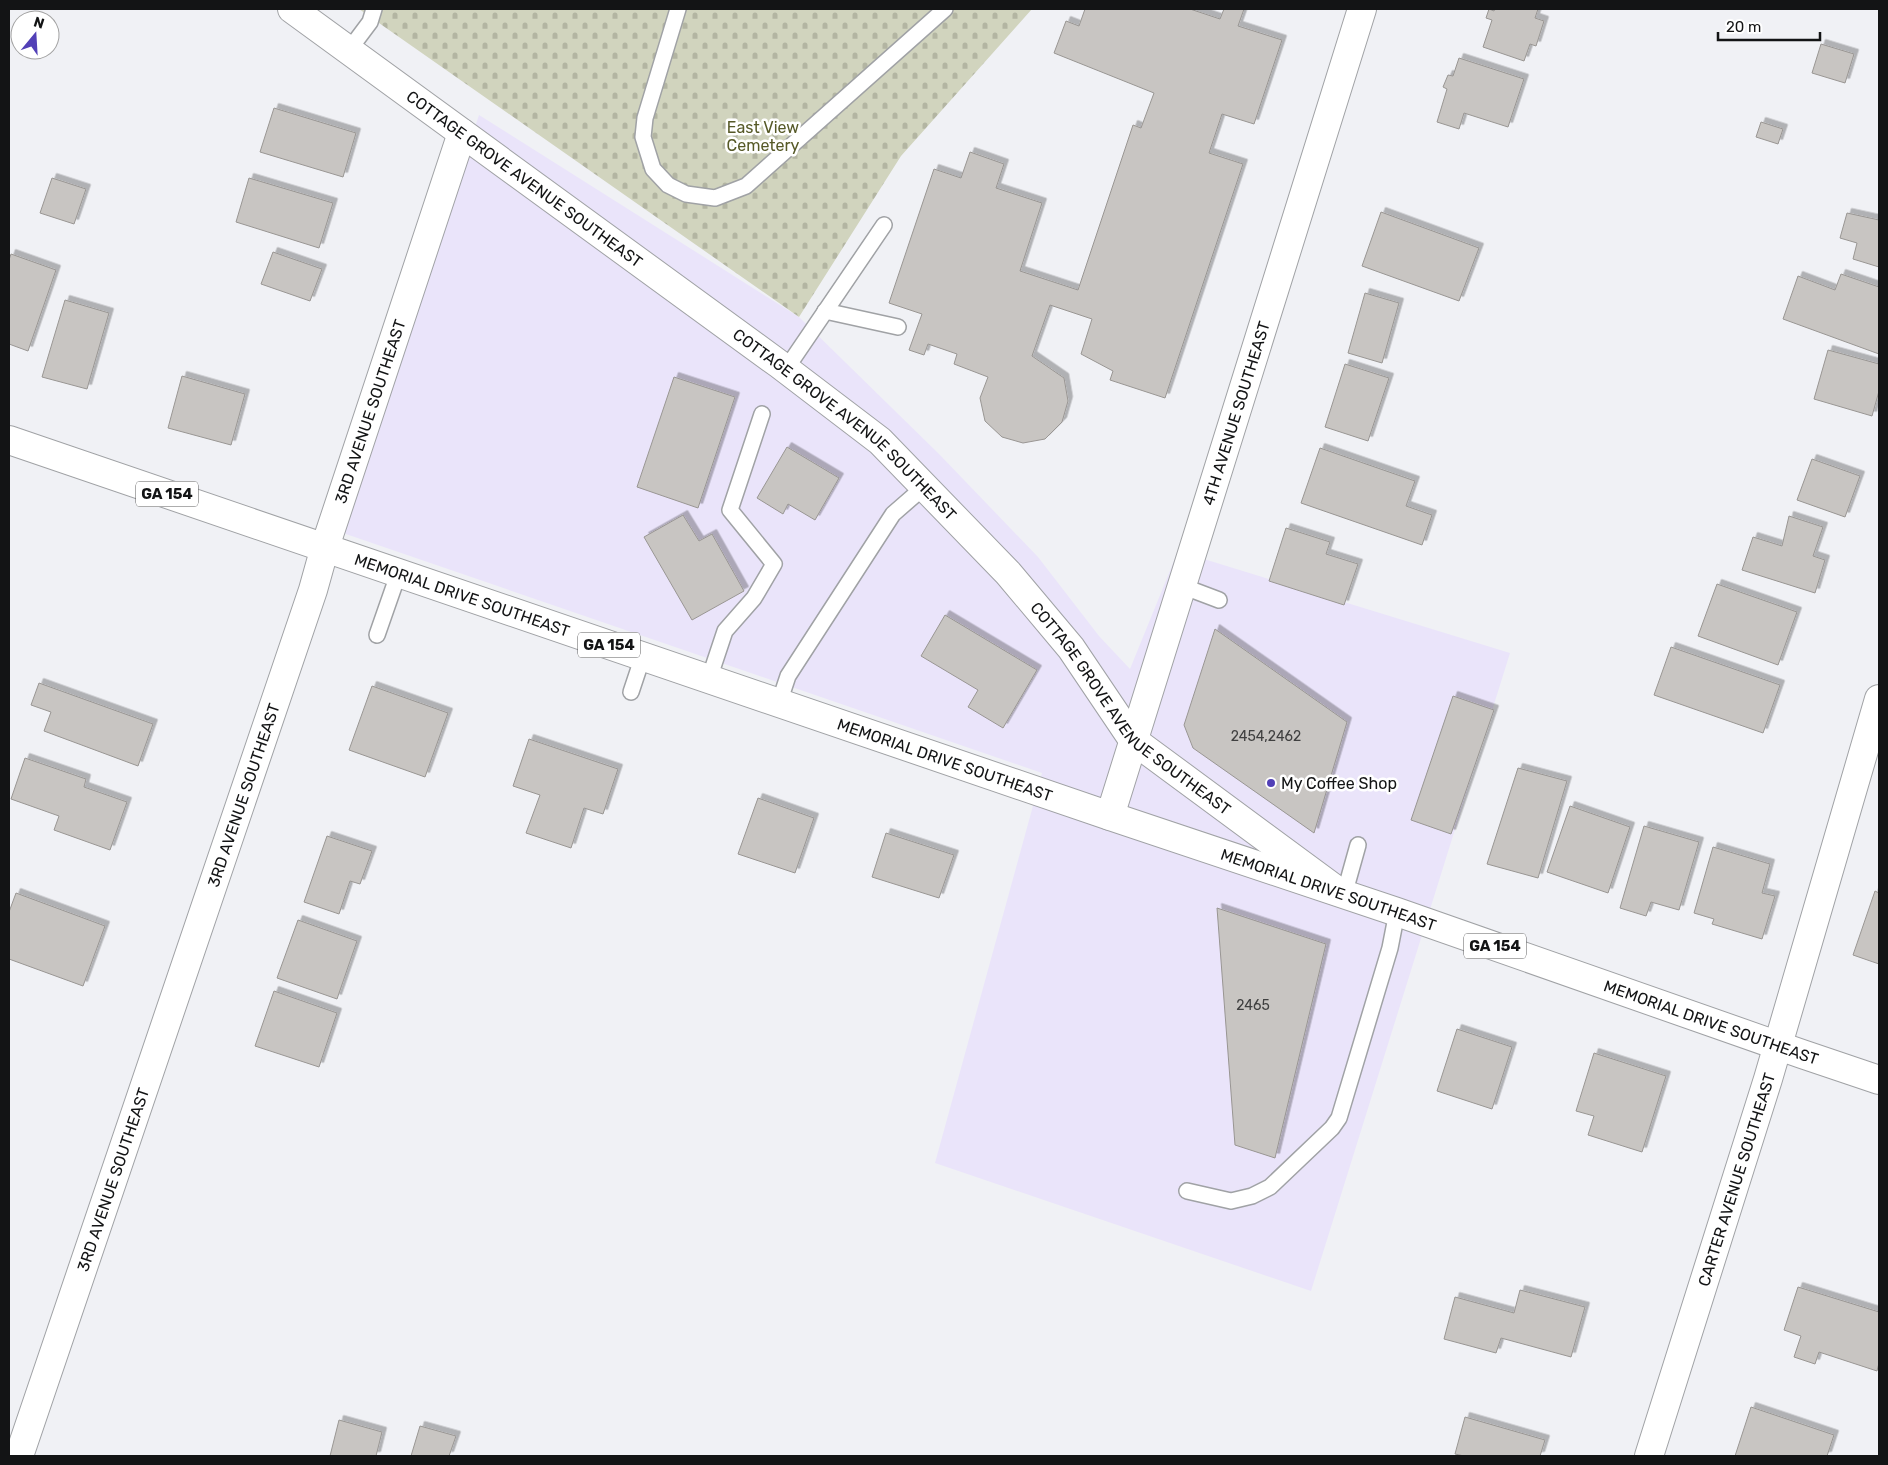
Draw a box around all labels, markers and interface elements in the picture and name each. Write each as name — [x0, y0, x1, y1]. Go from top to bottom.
north arrow — [10, 10, 60, 60]
scale bar — [1718, 10, 1820, 42]
text: N — [31, 13, 46, 33]
text: 20 m — [1726, 18, 1761, 36]
street label: COTTAGE GROVE AVENUE SOUTHEAST — [403, 86, 646, 271]
park label: East View Cemetery — [727, 118, 800, 155]
street label: 3RD AVENUE SOUTHEAST — [331, 317, 409, 506]
street label: 4TH AVENUE SOUTHEAST — [1198, 319, 1273, 508]
street label: COTTAGE GROVE AVENUE SOUTHEAST — [729, 324, 961, 524]
road number: GA 154 — [136, 482, 198, 506]
street label: MEMORIAL DRIVE SOUTHEAST — [352, 549, 572, 640]
street label: COTTAGE GROVE AVENUE SOUTHEAST — [1027, 598, 1235, 818]
road number: GA 154 — [578, 632, 640, 658]
street label: 3RD AVENUE SOUTHEAST — [203, 701, 283, 889]
street label: MEMORIAL DRIVE SOUTHEAST — [835, 714, 1055, 805]
house number: 2454,2462 — [1231, 728, 1301, 745]
place label: My Coffee Shop — [1281, 774, 1397, 793]
marker: My Coffee Shop — [1265, 777, 1277, 789]
street label: MEMORIAL DRIVE SOUTHEAST — [1218, 844, 1439, 935]
road number: GA 154 — [1464, 934, 1526, 958]
street label: MEMORIAL DRIVE SOUTHEAST — [1601, 976, 1821, 1068]
house number: 2465 — [1236, 997, 1270, 1014]
street label: CARTER AVENUE SOUTHEAST — [1694, 1071, 1779, 1289]
street label: 3RD AVENUE SOUTHEAST — [73, 1085, 153, 1274]

